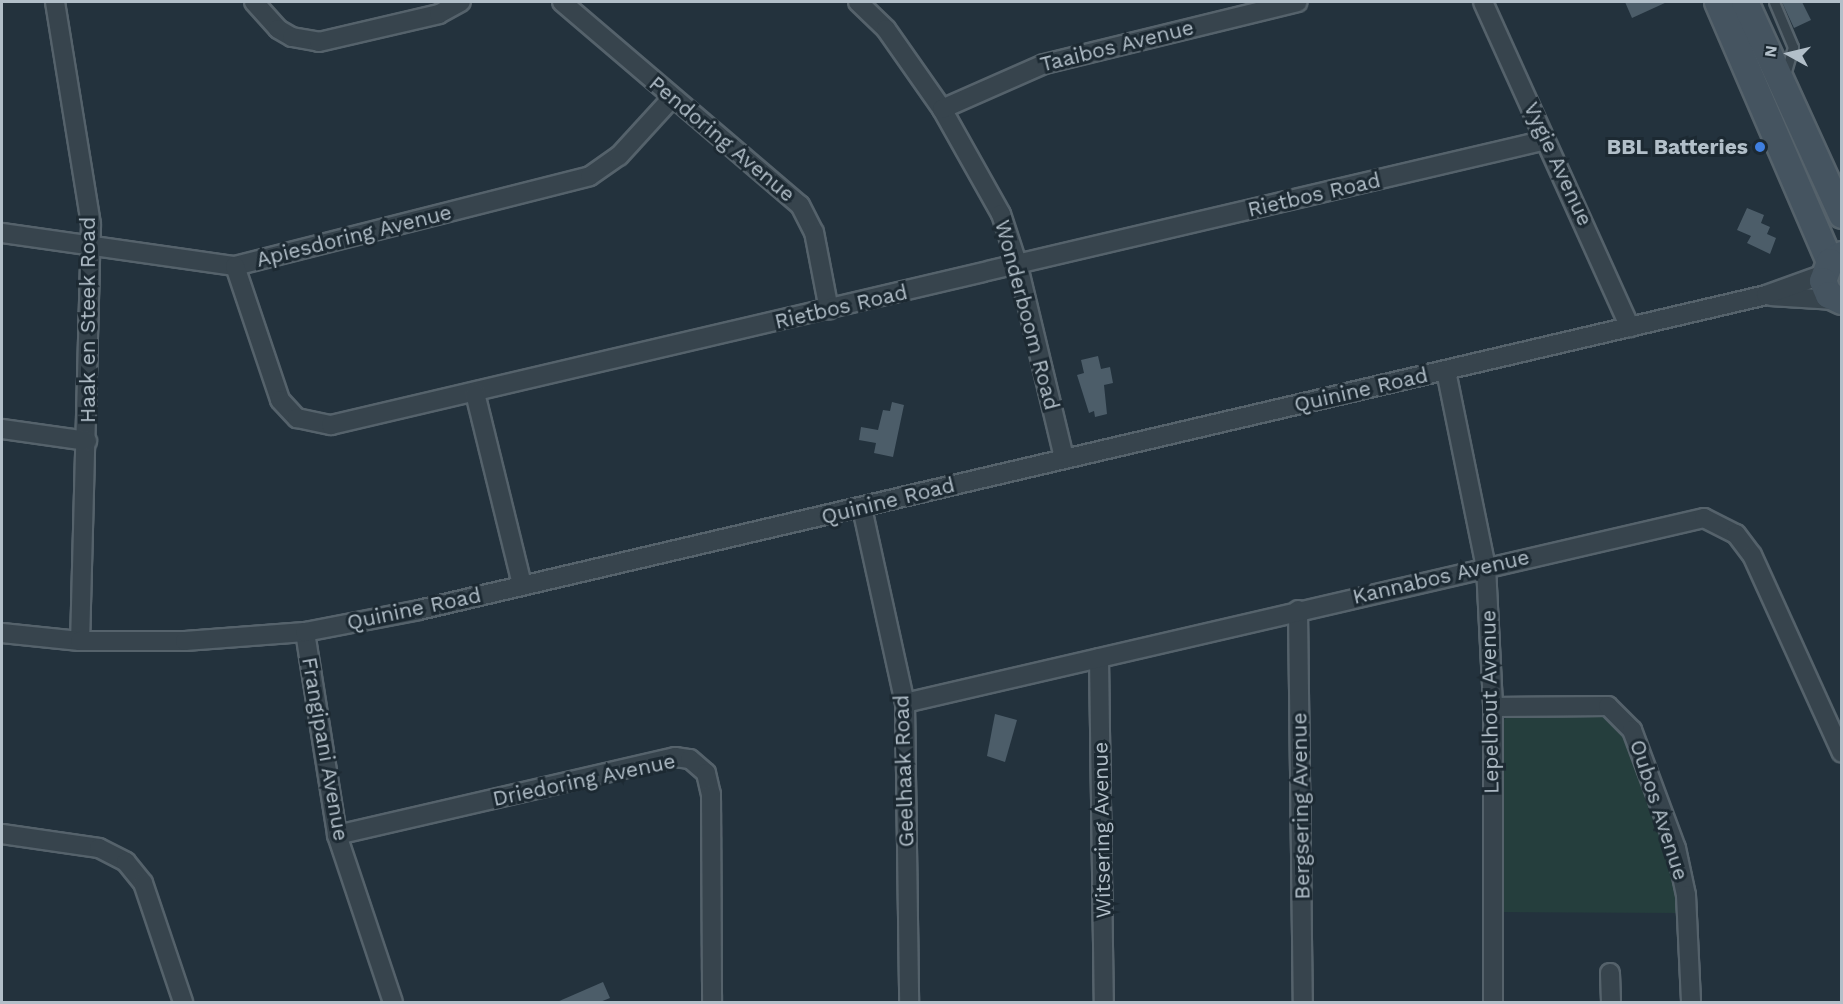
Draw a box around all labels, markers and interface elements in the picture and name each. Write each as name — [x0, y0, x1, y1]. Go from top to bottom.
street label: Taaibos Avenue — [1037, 15, 1197, 77]
north arrow — [1759, 24, 1819, 84]
text: N — [1760, 44, 1781, 59]
street label: Pendoring Avenue — [644, 70, 800, 208]
street label: Vygie Avenue — [1518, 98, 1598, 230]
place label: BBL Batteries — [1606, 134, 1748, 160]
marker: BBL Batteries — [1753, 140, 1767, 154]
street label: Rietbos Road — [1245, 168, 1383, 222]
street label: Apiesdoring Avenue — [253, 199, 455, 273]
street label: Haak en Steek Road — [75, 216, 101, 424]
street label: Wonderboom Road — [990, 217, 1064, 413]
street label: Rietbos Road — [772, 280, 910, 334]
street label: Quinine Road — [1292, 362, 1430, 418]
street label: Quinine Road — [819, 472, 957, 530]
street label: Kannabos Avenue — [1350, 544, 1532, 610]
street label: Quinine Road — [345, 582, 483, 636]
street label: Lepelhout Avenue — [1476, 609, 1504, 795]
street label: Frangipani Avenue — [296, 655, 354, 843]
street label: Geelhaak Road — [889, 694, 919, 848]
street label: Bergsering Avenue — [1287, 712, 1315, 900]
street label: Oubos Avenue — [1624, 736, 1694, 884]
street label: Witsering Avenue — [1088, 741, 1116, 919]
street label: Driedoring Avenue — [490, 748, 678, 812]

